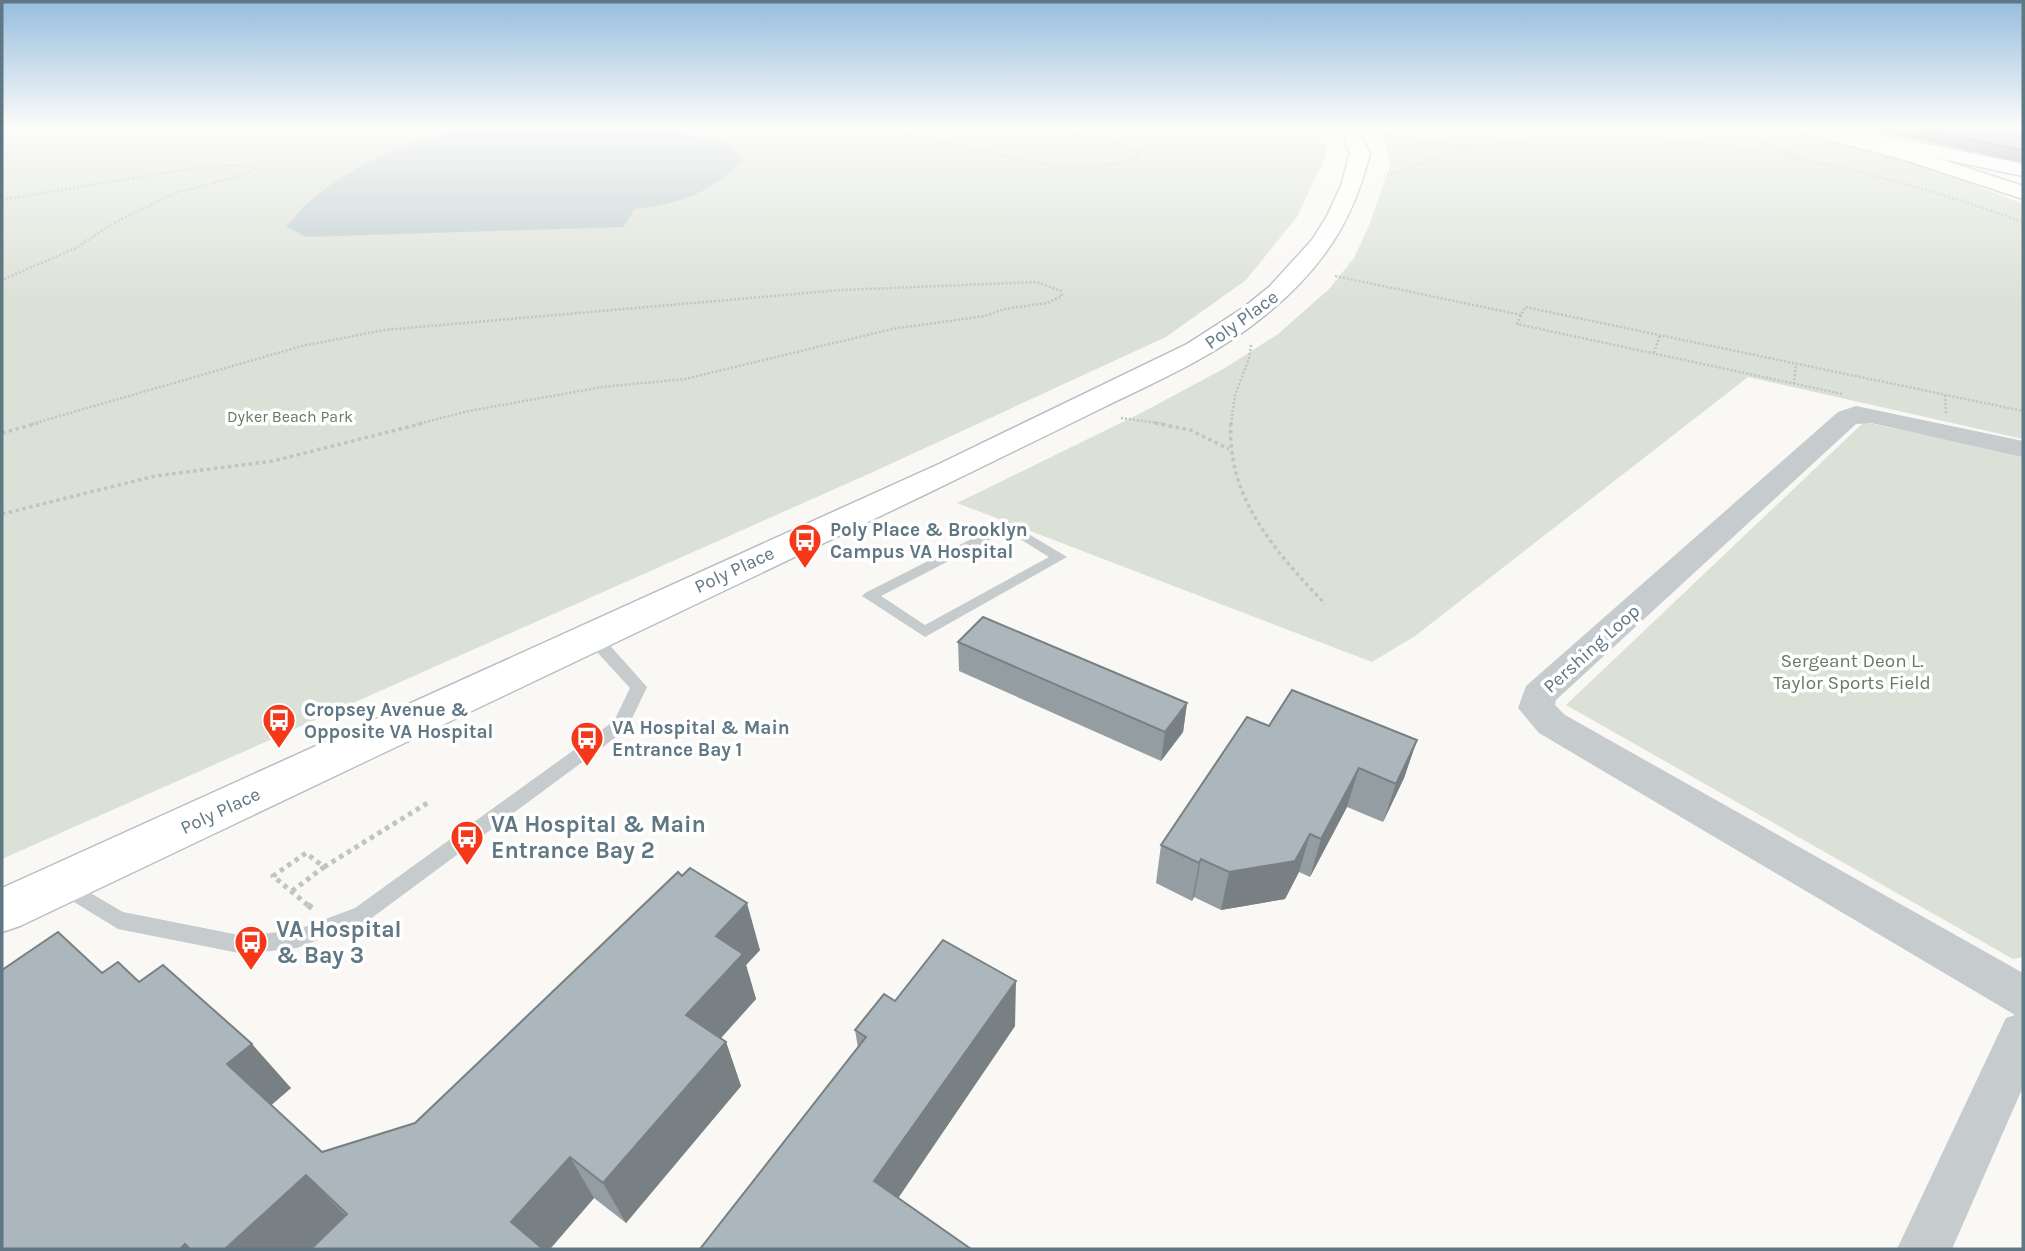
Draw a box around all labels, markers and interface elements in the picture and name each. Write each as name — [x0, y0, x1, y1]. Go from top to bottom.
street label: Poly Place — [1201, 286, 1283, 354]
park label: Dyker Beach Park — [227, 407, 353, 426]
place label: Poly Place & Brooklyn Campus VA Hospital — [830, 519, 1028, 563]
bus stop icon: Poly Place & Brooklyn Campus VA Hospital — [786, 521, 824, 570]
street label: Poly Place — [691, 542, 778, 598]
street label: Pershing Loop — [1539, 600, 1644, 698]
park label: Sergeant Deon L. Taylor Sports Field — [1773, 650, 1931, 694]
place label: Cropsey Avenue & Opposite VA Hospital — [304, 699, 493, 743]
bus stop icon: Cropsey Avenue & Opposite VA Hospital — [260, 701, 298, 750]
place label: VA Hospital & Main Entrance Bay 1 — [612, 717, 790, 761]
bus stop icon: VA Hospital & Main Entrance Bay 1 — [568, 719, 606, 768]
street label: Poly Place — [177, 783, 264, 839]
place label: VA Hospital & Main Entrance Bay 2 — [491, 811, 706, 864]
bus stop icon: VA Hospital & Main Entrance Bay 2 — [448, 818, 486, 867]
place label: VA Hospital & Bay 3 — [276, 916, 402, 969]
bus stop icon: VA Hospital & Bay 3 — [232, 923, 270, 972]

